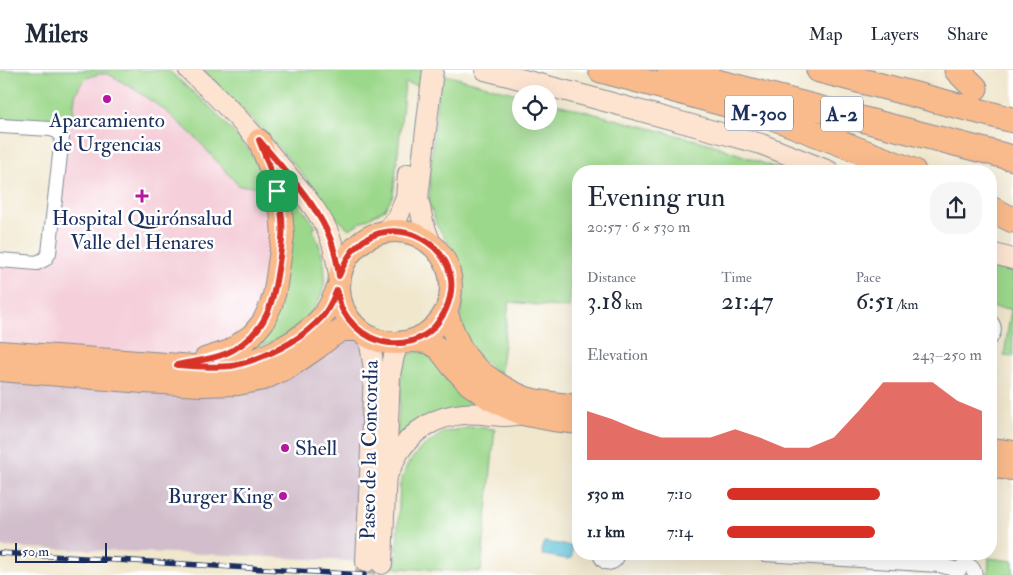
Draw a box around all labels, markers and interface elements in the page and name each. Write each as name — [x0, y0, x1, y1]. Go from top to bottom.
text: Milers — [25, 19, 88, 50]
text: Map — [809, 23, 843, 46]
text: Layers — [871, 23, 919, 46]
text: Share — [947, 23, 988, 46]
map controls — [512, 85, 557, 130]
button: locate — [512, 85, 557, 130]
marker: Aparcamiento de Urgencias — [101, 93, 113, 105]
road number: M-300 — [725, 96, 793, 130]
road number: A-2 — [821, 97, 863, 132]
place label: Aparcamiento de Urgencias — [48, 107, 165, 158]
pin — [256, 170, 298, 212]
icon: arrive — [263, 177, 291, 205]
text: Evening run — [587, 180, 725, 215]
button: share — [930, 182, 982, 234]
marker: Hospital Quirónsalud Valle del Henares — [135, 189, 149, 203]
place label: Hospital Quirónsalud Valle del Henares — [52, 205, 233, 256]
text: 20:57 · 6 × 530 m — [587, 217, 691, 237]
text: Distance — [587, 269, 636, 286]
text: Time — [721, 269, 752, 286]
text: Pace — [856, 269, 881, 286]
text: 3.18 — [587, 286, 622, 317]
text: 21:47 — [721, 286, 774, 317]
text: 6:51 — [856, 286, 894, 317]
text: km — [622, 296, 643, 313]
text: /km — [894, 296, 918, 313]
text: Elevation — [587, 345, 648, 365]
text: 243–250 m — [912, 345, 982, 365]
street label: Paseo de la Concordia — [354, 359, 385, 540]
place label: Shell — [295, 435, 338, 462]
marker: Shell — [279, 442, 291, 454]
place label: Burger King — [168, 483, 274, 510]
text: 530 m — [587, 484, 624, 504]
text: 7:10 — [667, 484, 692, 504]
marker: Burger King — [277, 490, 289, 502]
text: 1.1 km — [587, 522, 625, 542]
text: 7:14 — [667, 522, 693, 542]
scale bar — [15, 540, 108, 563]
text: 50 m — [22, 543, 49, 560]

